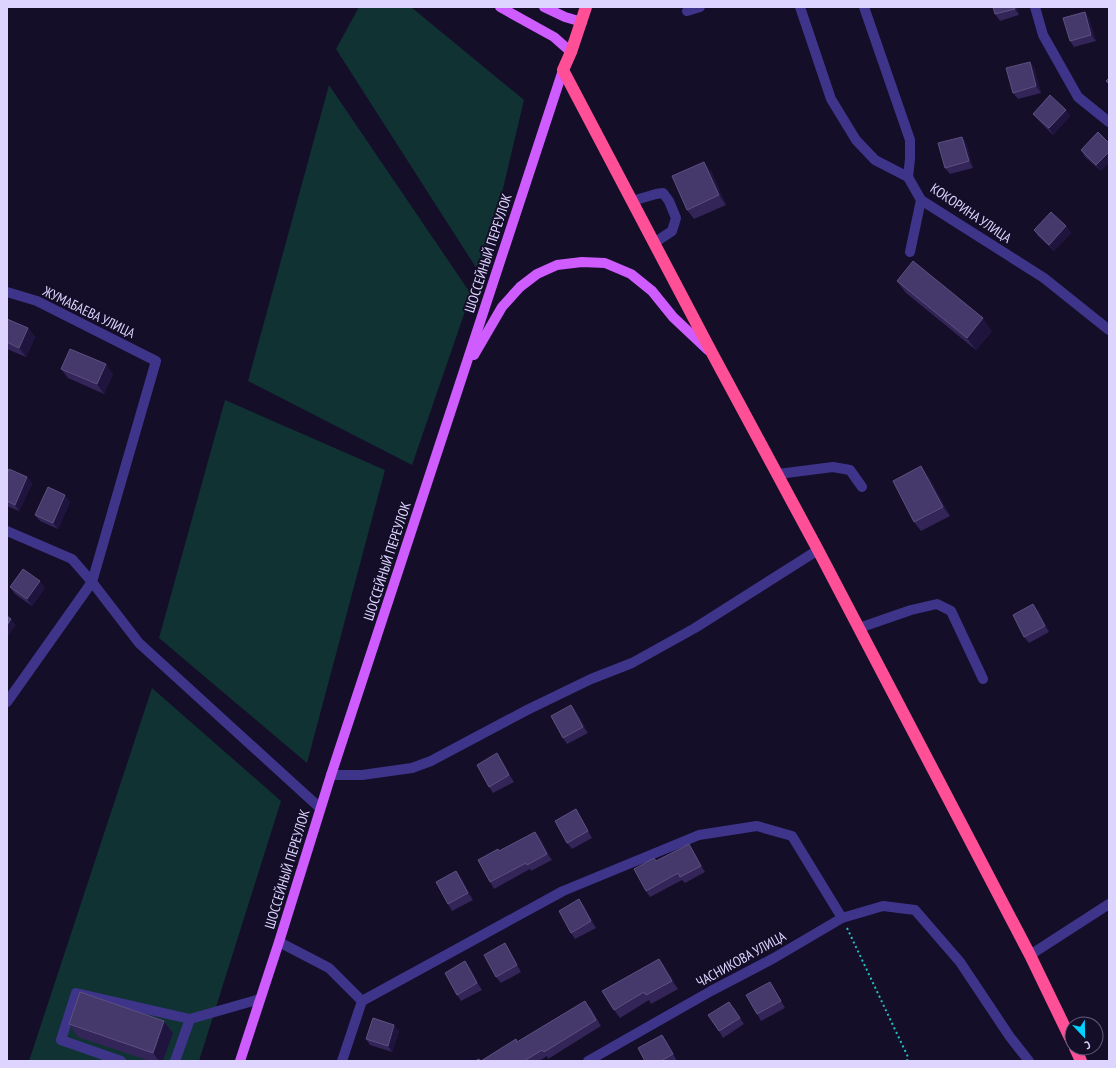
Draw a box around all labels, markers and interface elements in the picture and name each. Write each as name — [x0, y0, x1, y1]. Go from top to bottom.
street label: КОКОРИНА УЛИЦА — [927, 179, 1015, 247]
street label: ШОССЕЙНЫЙ ПЕРЕУЛОК — [460, 191, 516, 315]
street label: ЖУМАБАЕВА УЛИЦА — [39, 281, 138, 342]
street label: ШОССЕЙНЫЙ ПЕРЕУЛОК — [359, 499, 415, 623]
street label: ШОССЕЙНЫЙ ПЕРЕУЛОК — [260, 807, 314, 931]
street label: ЧАСНИКОВА УЛИЦА — [693, 927, 789, 991]
north arrow — [1064, 1016, 1104, 1056]
text: С — [1083, 1038, 1093, 1053]

